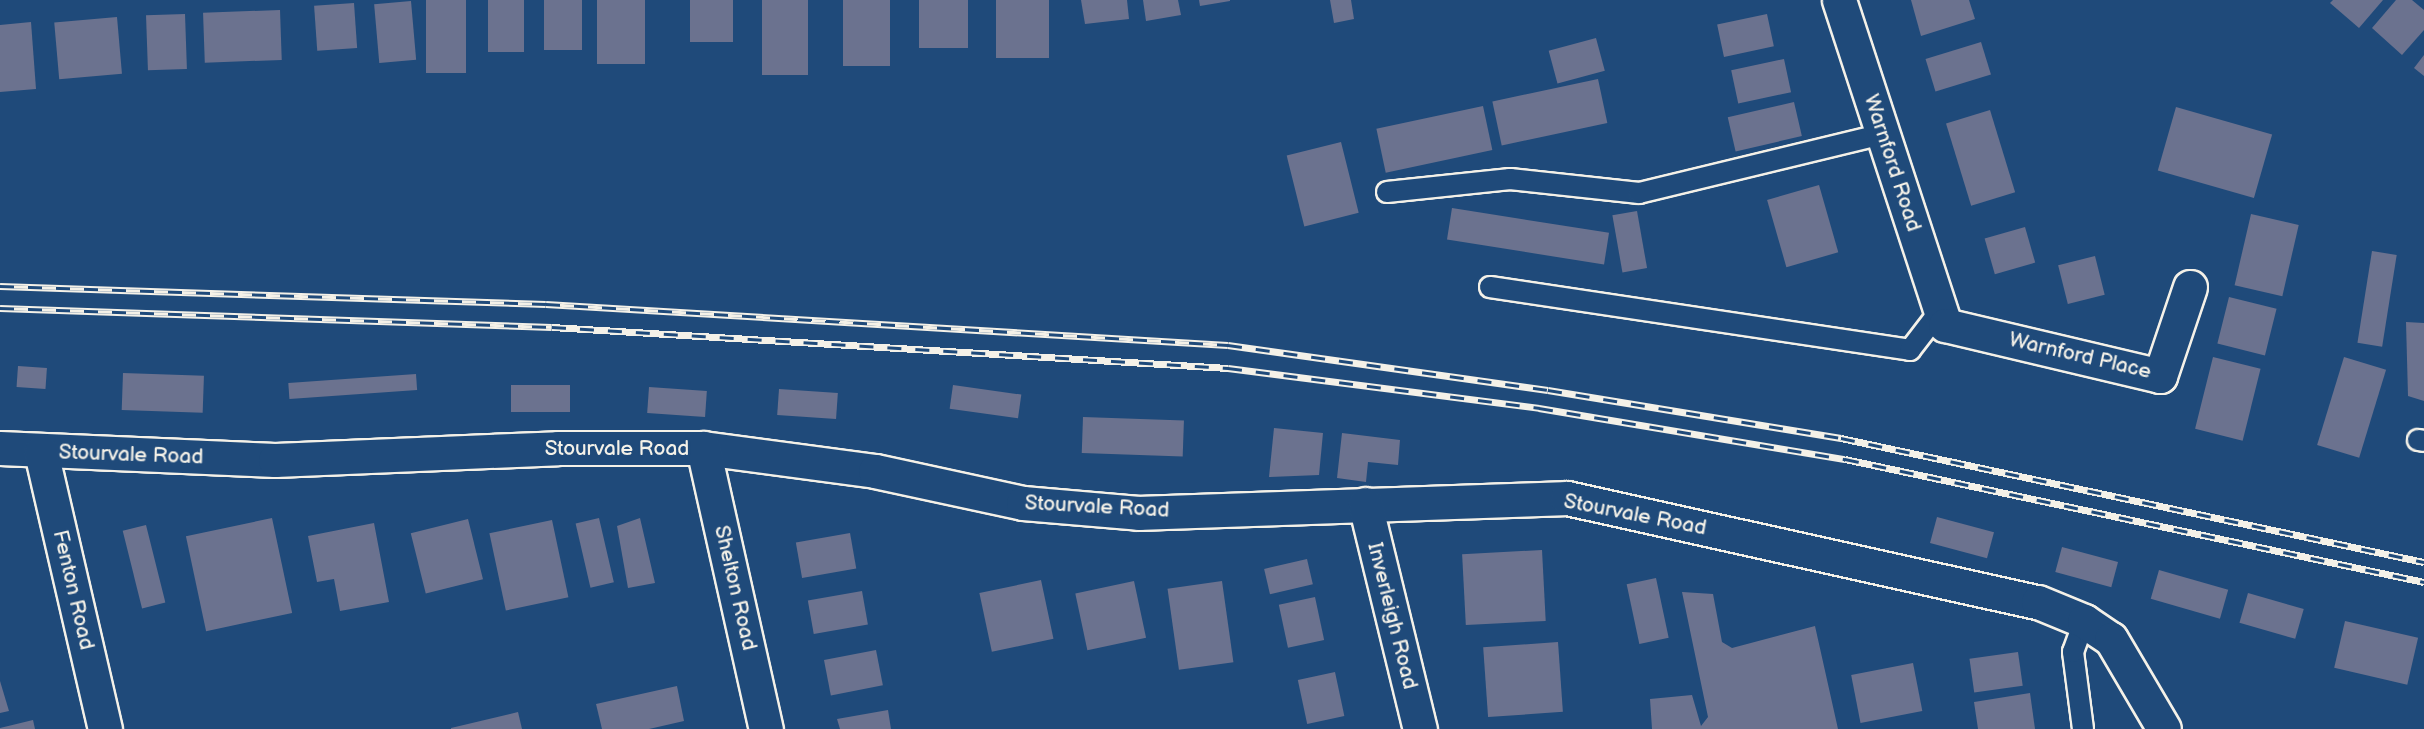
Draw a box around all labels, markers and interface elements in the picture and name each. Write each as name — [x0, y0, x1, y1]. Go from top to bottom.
street label: Warnford Road — [1858, 91, 1926, 235]
street label: Warnford Place — [2006, 327, 2154, 385]
street label: Stourvale Road — [545, 436, 689, 462]
street label: Stourvale Road — [58, 440, 204, 470]
street label: Stourvale Road — [1562, 489, 1708, 541]
street label: Stourvale Road — [1024, 491, 1170, 523]
street label: Shelton Road — [708, 523, 762, 653]
street label: Fenton Road — [47, 528, 99, 652]
street label: Inverleigh Road — [1362, 540, 1422, 692]

